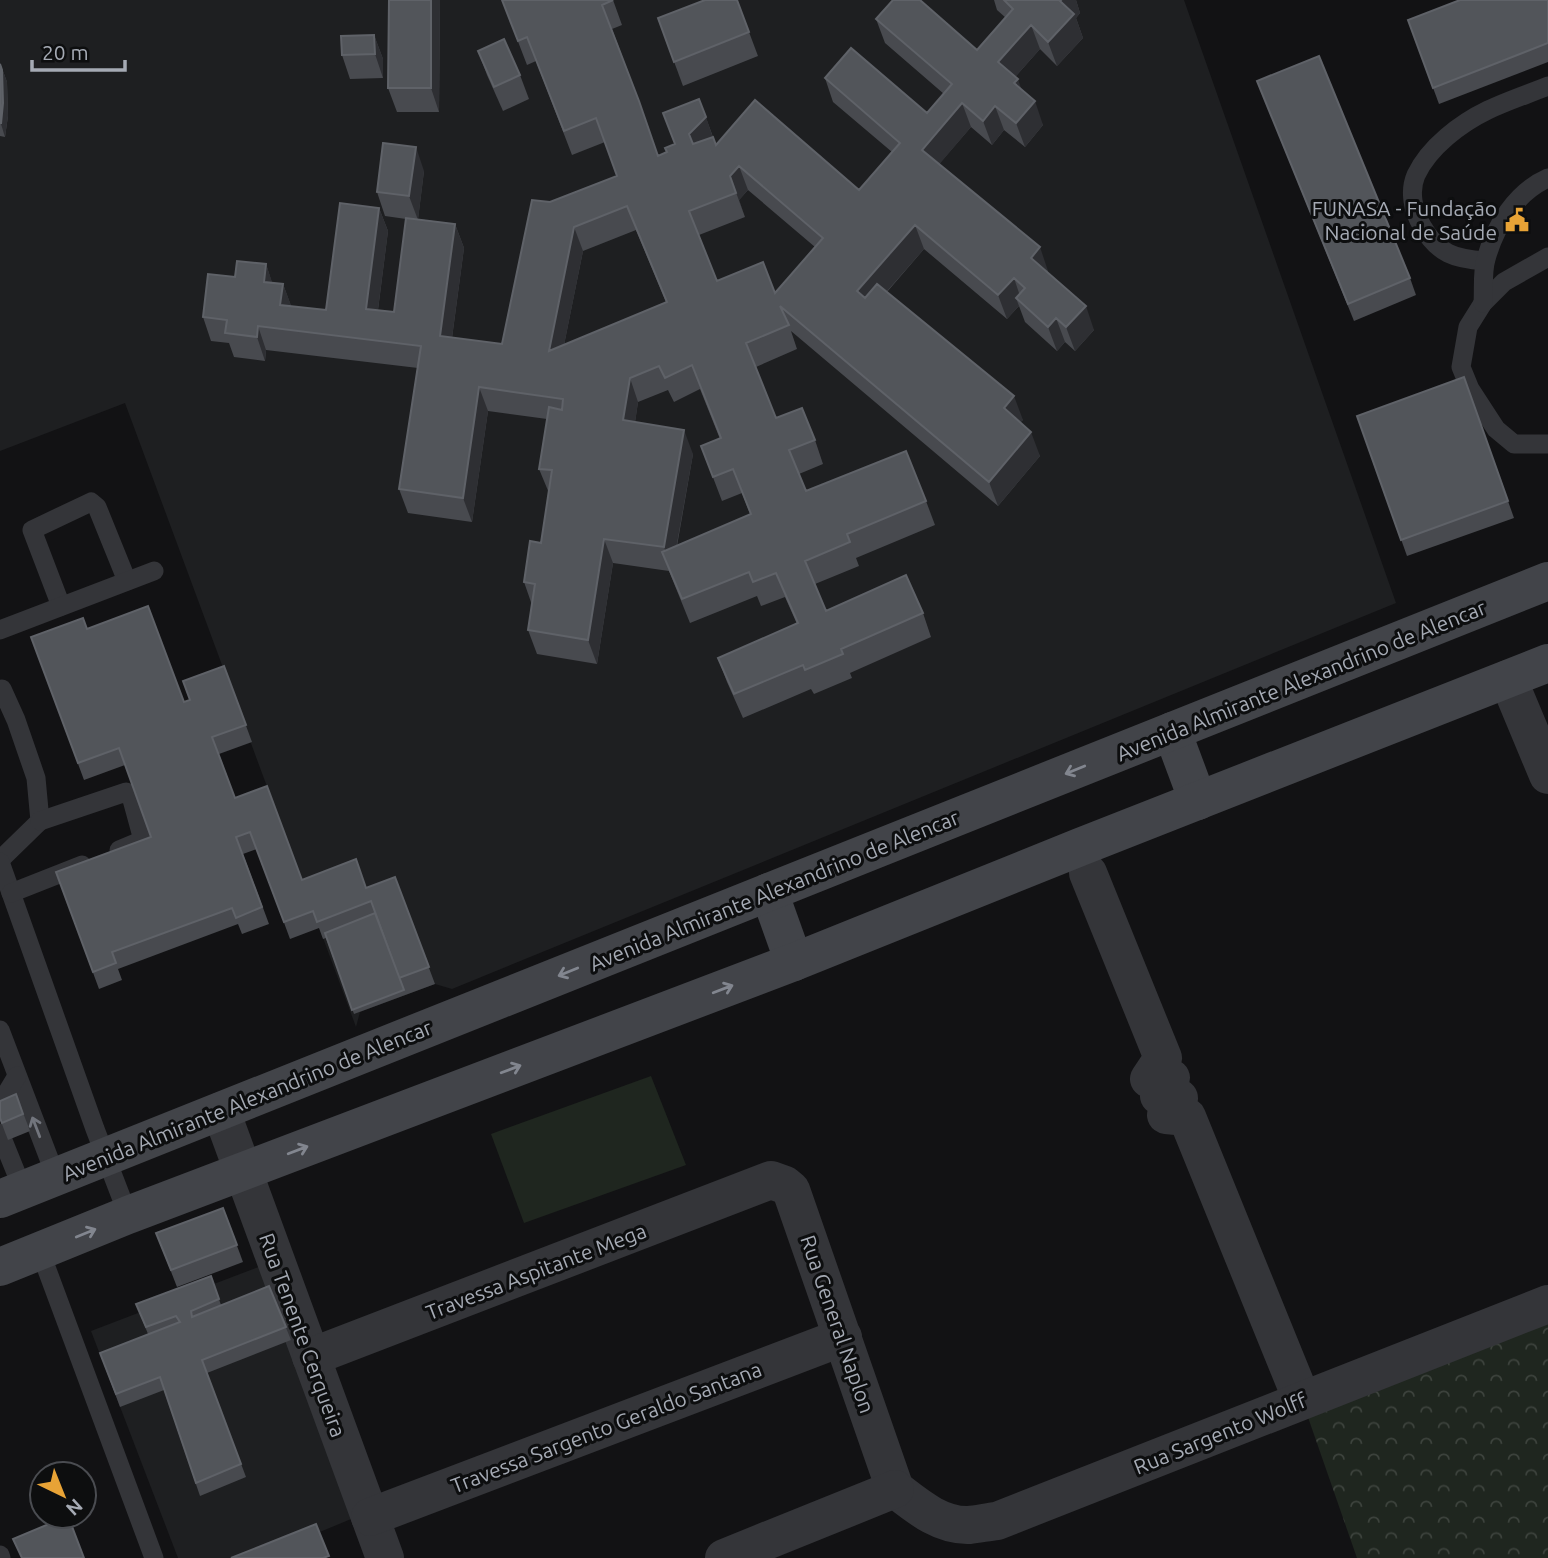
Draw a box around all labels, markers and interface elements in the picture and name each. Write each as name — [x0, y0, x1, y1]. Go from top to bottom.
scale bar — [32, 28, 124, 72]
text: 20 m — [42, 40, 89, 64]
place label: FUNASA - Fundação Nacional de Saúde — [1312, 196, 1497, 244]
public building icon: FUNASA - Fundação Nacional de Saúde — [1503, 206, 1531, 234]
street label: Avenida Almirante Alexandrino de Alencar — [1113, 595, 1489, 765]
one-way arrow — [1065, 764, 1086, 777]
street label: Avenida Almirante Alexandrino de Alencar — [586, 805, 962, 975]
one-way arrow — [558, 967, 579, 980]
one-way arrow — [712, 981, 734, 994]
street label: Avenida Almirante Alexandrino de Alencar — [59, 1015, 435, 1185]
one-way arrow — [499, 1062, 521, 1075]
one-way arrow — [29, 1116, 41, 1138]
one-way arrow — [287, 1143, 309, 1156]
street label: Travessa Aspitante Mega — [422, 1218, 650, 1324]
one-way arrow — [75, 1225, 96, 1238]
street label: Rua Tenente Cerqueira — [255, 1230, 351, 1440]
street label: Rua General Naplon — [796, 1232, 880, 1416]
street label: Travessa Sargento Geraldo Santana — [447, 1357, 765, 1497]
street label: Rua Sargento Wolff — [1130, 1387, 1311, 1479]
north arrow — [28, 1460, 98, 1530]
text: N — [62, 1495, 87, 1520]

